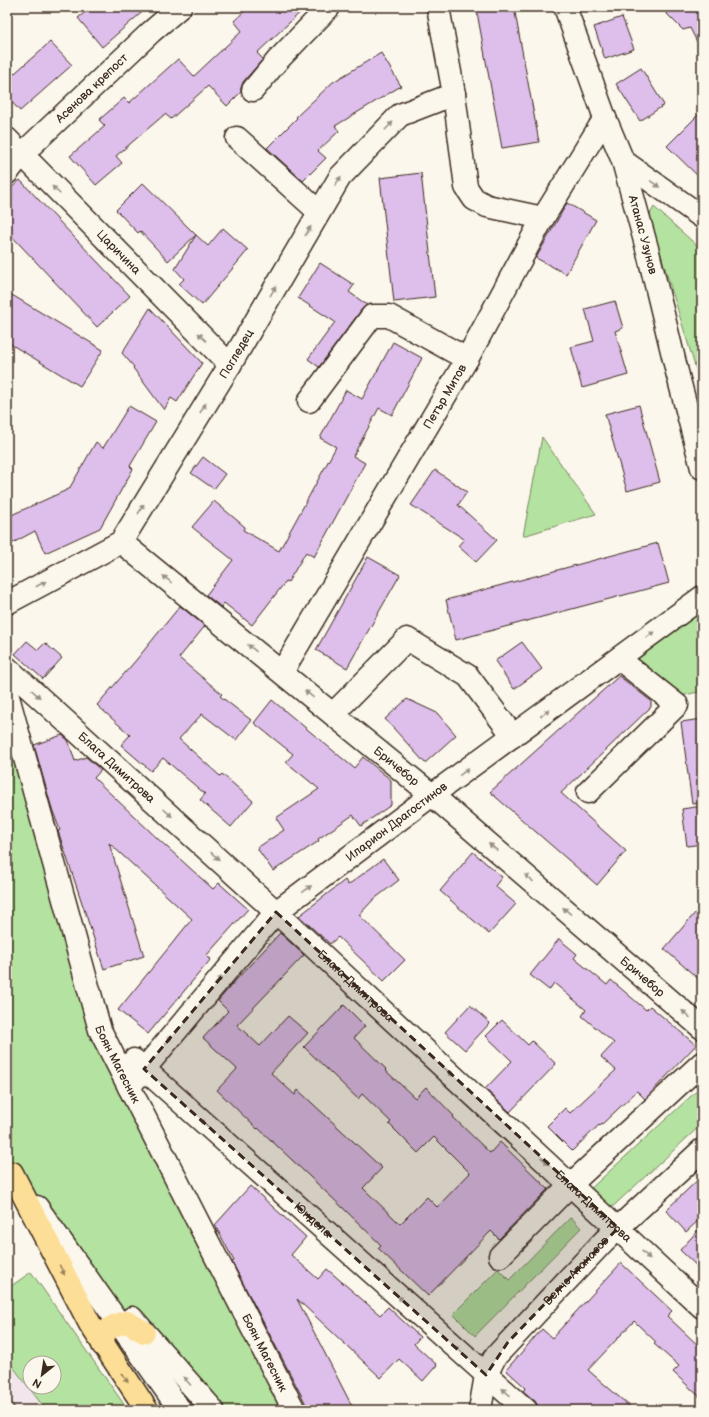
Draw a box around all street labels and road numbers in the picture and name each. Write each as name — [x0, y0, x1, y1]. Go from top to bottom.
street label: Асенова крепост — [52, 50, 131, 127]
street label: Атанас Узунов — [625, 193, 661, 276]
street label: Царичина — [93, 227, 144, 278]
street label: Погледец — [216, 327, 257, 381]
street label: Петър Митов — [420, 361, 470, 432]
street label: Блага Димитрова — [75, 729, 158, 806]
street label: Бричебор — [371, 743, 422, 789]
street label: Иларион Драгостинов — [343, 778, 451, 865]
street label: Блага Димитрова — [314, 947, 397, 1025]
street label: Бричебор — [617, 953, 668, 1000]
street label: Боян Магесник — [92, 1024, 144, 1106]
street label: Блага Димитрова — [552, 1167, 635, 1245]
street label: Юндола — [291, 1199, 335, 1241]
street label: Велчо Атанасов — [540, 1233, 612, 1308]
street label: Боян Магесник — [239, 1311, 291, 1395]

